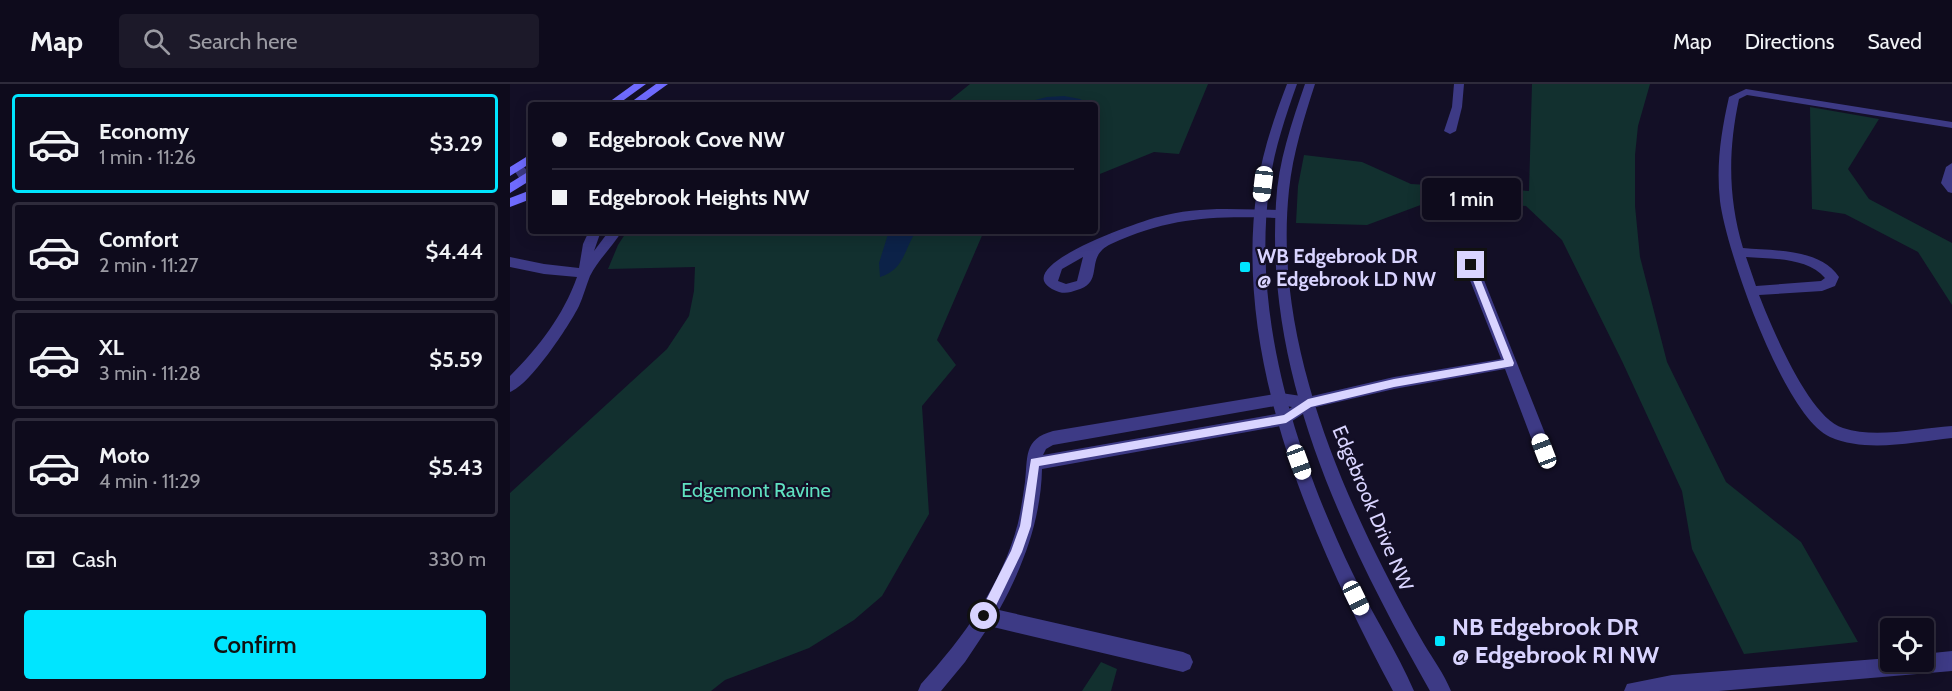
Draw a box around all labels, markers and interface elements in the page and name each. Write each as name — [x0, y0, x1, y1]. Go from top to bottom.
search box — [119, 14, 539, 68]
text: Map — [30, 24, 83, 58]
icon: search — [140, 25, 173, 58]
text: Search here — [188, 28, 297, 55]
text: Map — [1673, 29, 1712, 54]
text: Directions — [1745, 29, 1834, 54]
text: Saved — [1867, 29, 1922, 54]
icon: car — [27, 117, 81, 171]
text: Economy — [99, 118, 189, 145]
text: Edgebrook Cove NW — [588, 126, 785, 153]
text: $3.29 — [430, 130, 483, 157]
text: 1 min · 11:26 — [99, 145, 196, 169]
car — [1252, 165, 1274, 203]
callout: 1 min — [1422, 178, 1520, 220]
text: Edgebrook Heights NW — [588, 184, 809, 211]
text: 1 min — [1449, 187, 1494, 211]
icon: car — [27, 225, 81, 279]
text: Comfort — [99, 226, 178, 253]
text: $4.44 — [426, 238, 483, 265]
place label: WB Edgebrook DR @ Edgebrook LD NW — [1257, 244, 1437, 291]
route end — [1457, 251, 1484, 278]
text: 2 min · 11:27 — [99, 253, 198, 277]
marker: WB Edgebrook DR @ Edgebrook LD NW — [1238, 260, 1252, 274]
icon: car — [27, 333, 81, 387]
text: XL — [99, 334, 124, 361]
text: $5.59 — [429, 346, 483, 373]
text: 3 min · 11:28 — [99, 361, 201, 385]
street label: Edgebrook Drive NW — [1327, 422, 1419, 594]
car — [1529, 431, 1559, 471]
icon: car — [27, 441, 81, 495]
text: Moto — [99, 442, 150, 469]
car — [1284, 442, 1314, 482]
text: $5.43 — [428, 454, 483, 481]
text: 4 min · 11:29 — [99, 469, 201, 493]
park label: Edgemont Ravine — [681, 478, 831, 502]
icon: cash — [24, 543, 57, 576]
text: Cash — [72, 546, 117, 573]
text: 330 m — [428, 547, 486, 571]
car — [1340, 578, 1372, 618]
route start — [970, 602, 997, 629]
button: Confirm — [24, 610, 486, 679]
place label: NB Edgebrook DR @ Edgebrook RI NW — [1452, 612, 1659, 669]
map controls — [1880, 618, 1934, 672]
button: locate — [1880, 618, 1934, 672]
marker: NB Edgebrook DR @ Edgebrook RI NW — [1433, 634, 1447, 648]

